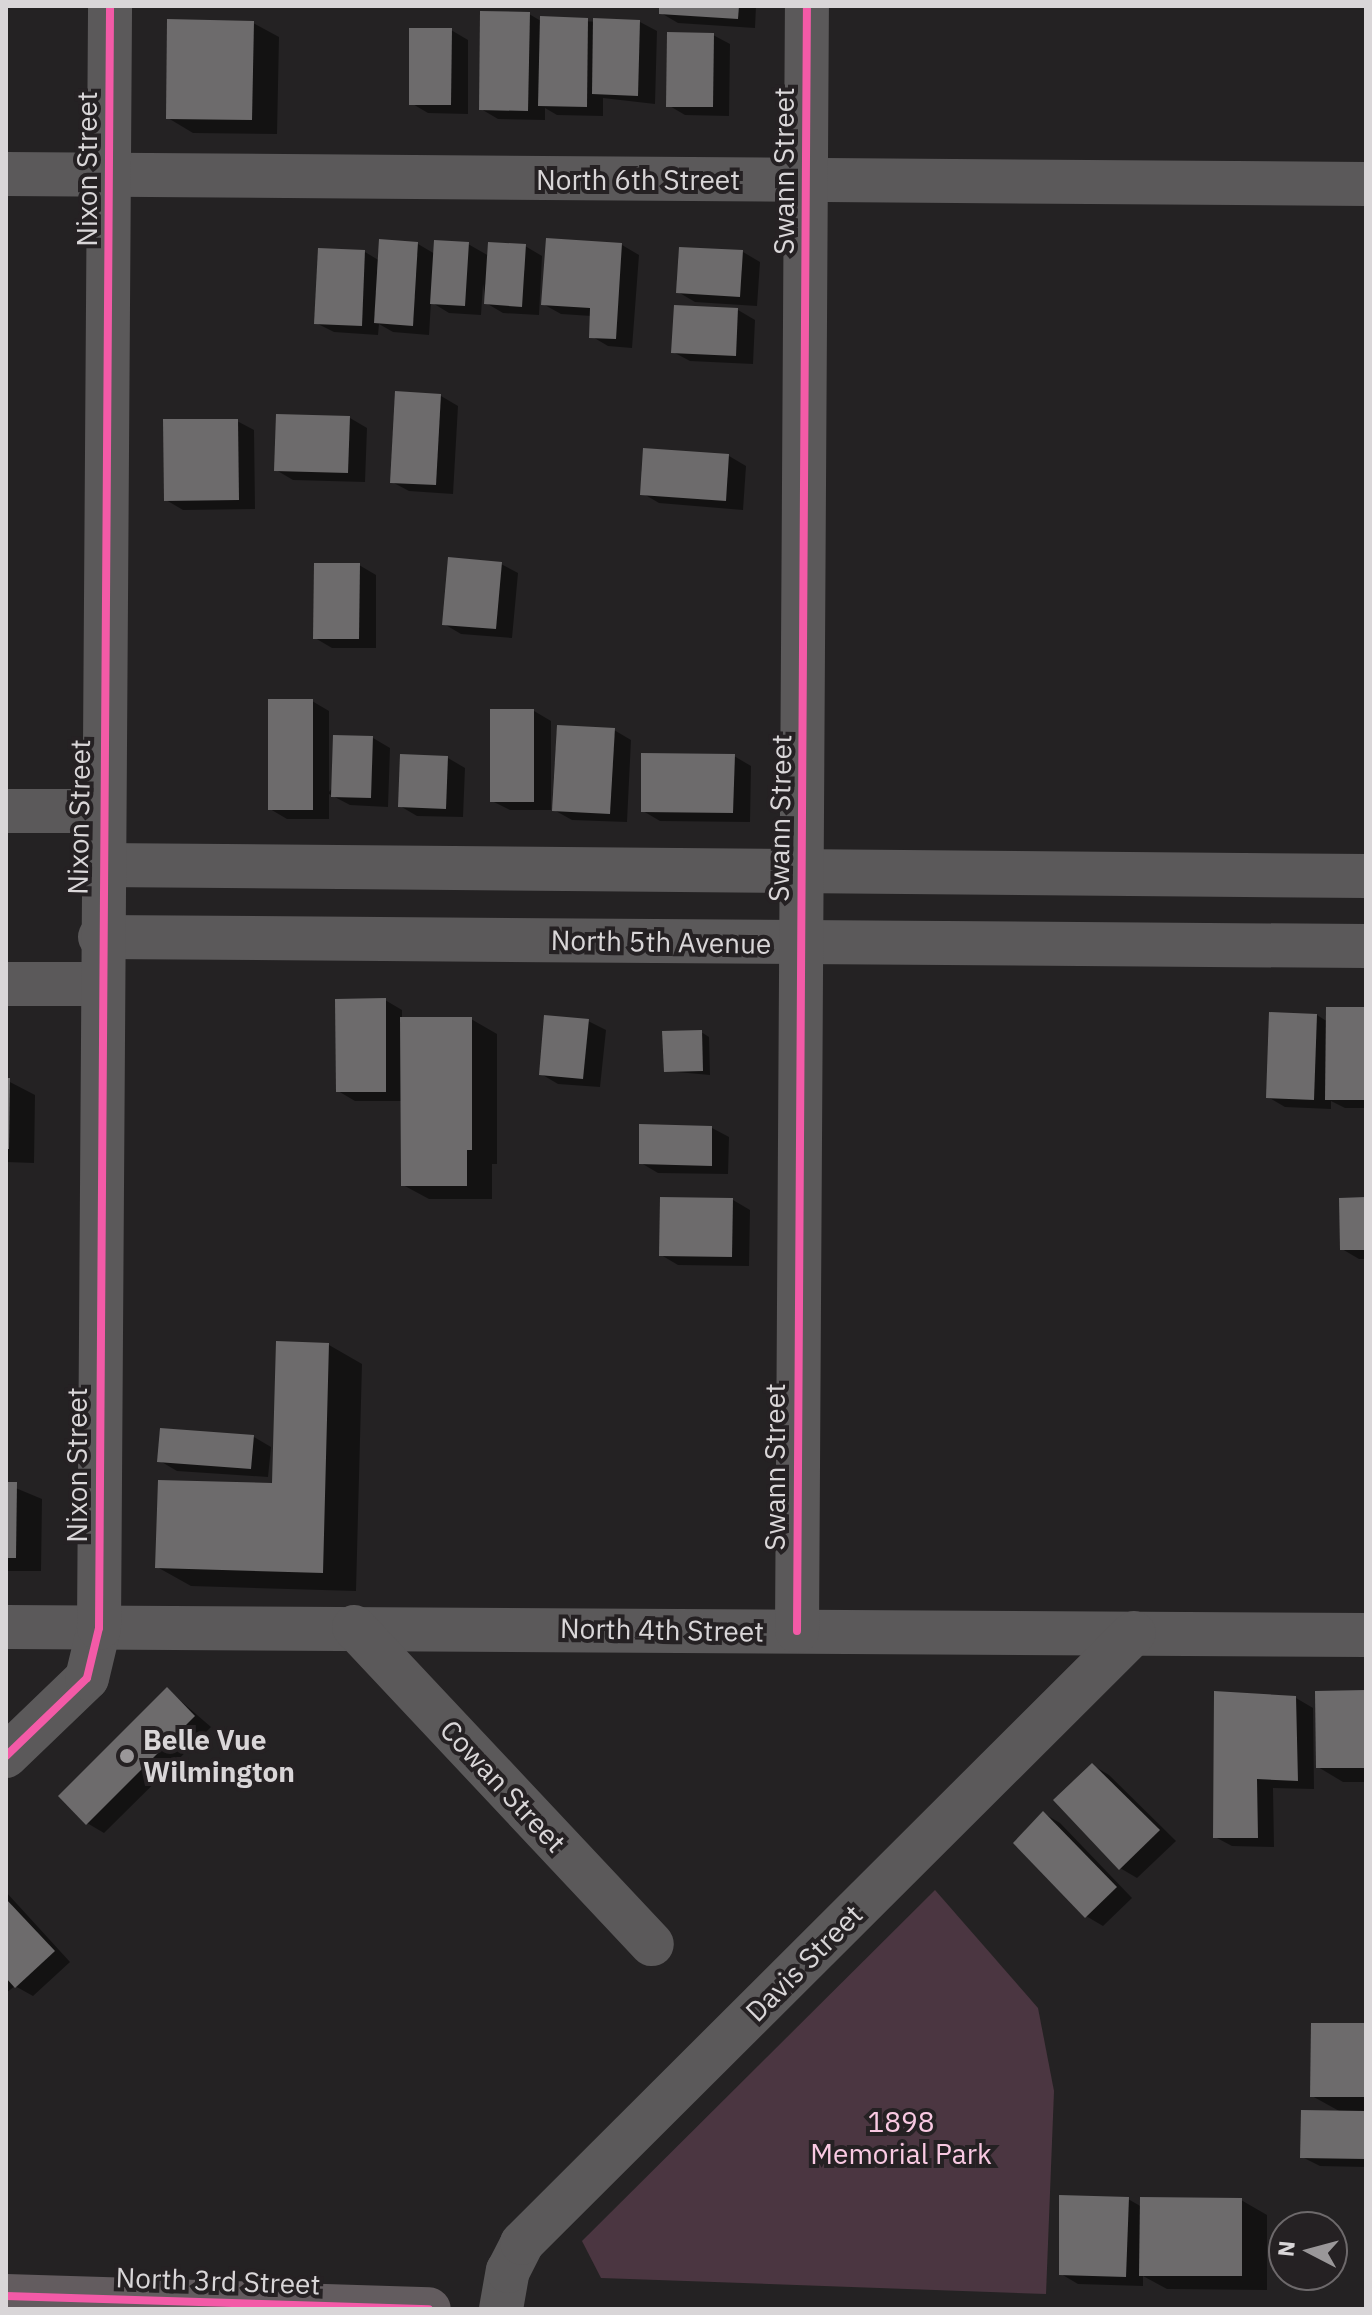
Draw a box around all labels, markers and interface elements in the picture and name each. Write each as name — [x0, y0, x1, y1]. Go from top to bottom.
street label: Swann Street — [767, 87, 801, 255]
street label: Nixon Street — [70, 91, 104, 247]
street label: North 6th Street — [536, 163, 740, 197]
street label: Swann Street — [762, 734, 798, 902]
street label: Nixon Street — [61, 739, 97, 895]
street label: North 5th Avenue — [550, 923, 772, 961]
street label: Swann Street — [758, 1383, 792, 1551]
street label: Nixon Street — [60, 1387, 94, 1543]
street label: North 4th Street — [560, 1611, 764, 1649]
street label: Cowan Street — [433, 1713, 573, 1859]
place label: Belle Vue Wilmington — [143, 1723, 295, 1789]
marker: Belle Vue Wilmington — [118, 1747, 136, 1765]
street label: Davis Street — [739, 1898, 869, 2028]
park label: 1898 Memorial Park — [810, 2105, 992, 2171]
north arrow — [1268, 2211, 1348, 2291]
text: N — [1270, 2239, 1301, 2258]
street label: North 3rd Street — [115, 2261, 321, 2301]

